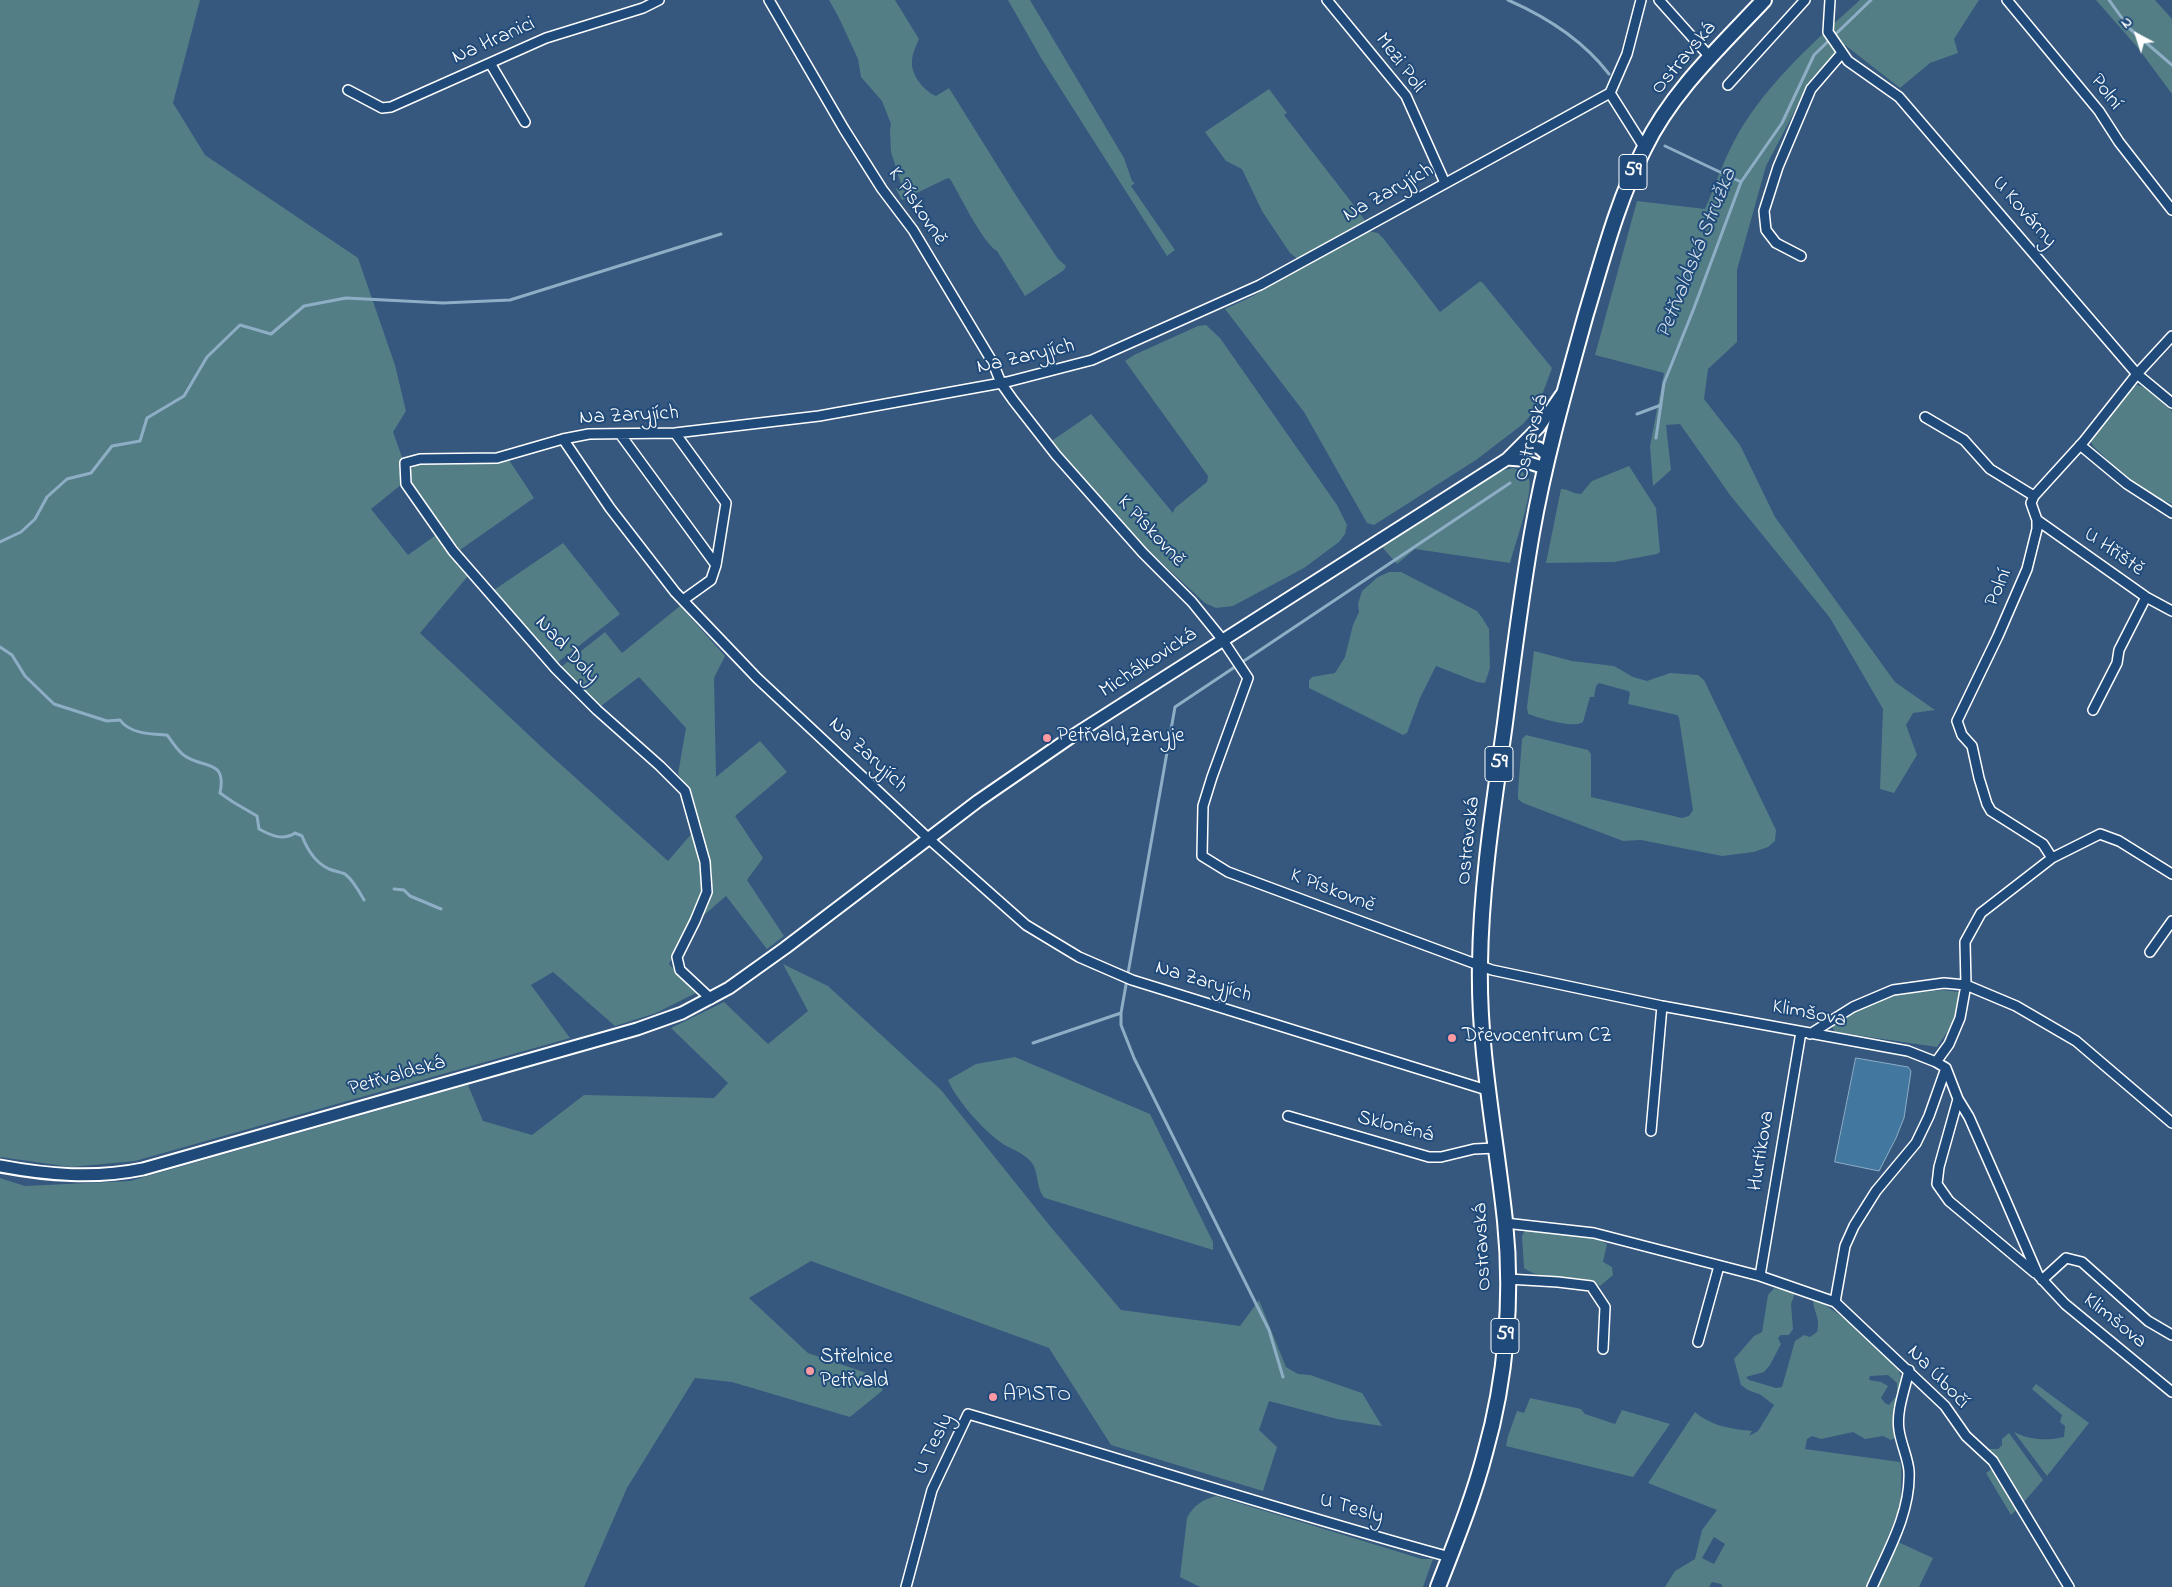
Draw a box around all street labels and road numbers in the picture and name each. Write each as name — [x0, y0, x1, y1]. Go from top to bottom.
street label: Na Hranici — [449, 13, 539, 71]
street label: Ostravská — [1647, 17, 1723, 101]
street label: Mezi Poli — [1368, 29, 1430, 99]
street label: Polní — [2083, 70, 2127, 116]
road number: 59 — [1619, 154, 1647, 190]
street label: Na Zaryjích — [1339, 159, 1439, 229]
street label: K Pískovně — [881, 163, 951, 251]
street label: U Kovárny — [1985, 172, 2061, 254]
street label: Na Zaryjích — [975, 335, 1077, 381]
street label: Ostravská — [1510, 392, 1556, 484]
street label: Na Zaryjích — [579, 402, 679, 432]
street label: K Pískovně — [1111, 491, 1189, 573]
street label: U Hřiště — [2078, 523, 2148, 583]
street label: Polní — [1981, 565, 2019, 611]
street label: Nad Doly — [528, 612, 604, 690]
street label: Michálkovická — [1096, 623, 1202, 705]
street label: Na Zaryjích — [822, 713, 912, 799]
road number: 59 — [1485, 746, 1513, 782]
street label: Ostravská — [1453, 796, 1487, 886]
street label: K Pískovně — [1286, 864, 1378, 920]
street label: Na Zaryjích — [1152, 956, 1254, 1010]
street label: Klimšova — [1770, 995, 1848, 1035]
street label: Petřvaldská — [346, 1051, 448, 1103]
street label: Skloněná — [1354, 1106, 1436, 1150]
street label: Hurtíkova — [1744, 1109, 1782, 1193]
street label: Ostravská — [1469, 1202, 1499, 1292]
street label: Klimšova — [2077, 1289, 2151, 1355]
road number: 59 — [1491, 1318, 1519, 1354]
street label: Na Úbočí — [1900, 1341, 1974, 1415]
street label: U Tesly — [909, 1410, 961, 1480]
street label: U Tesly — [1316, 1489, 1386, 1531]

